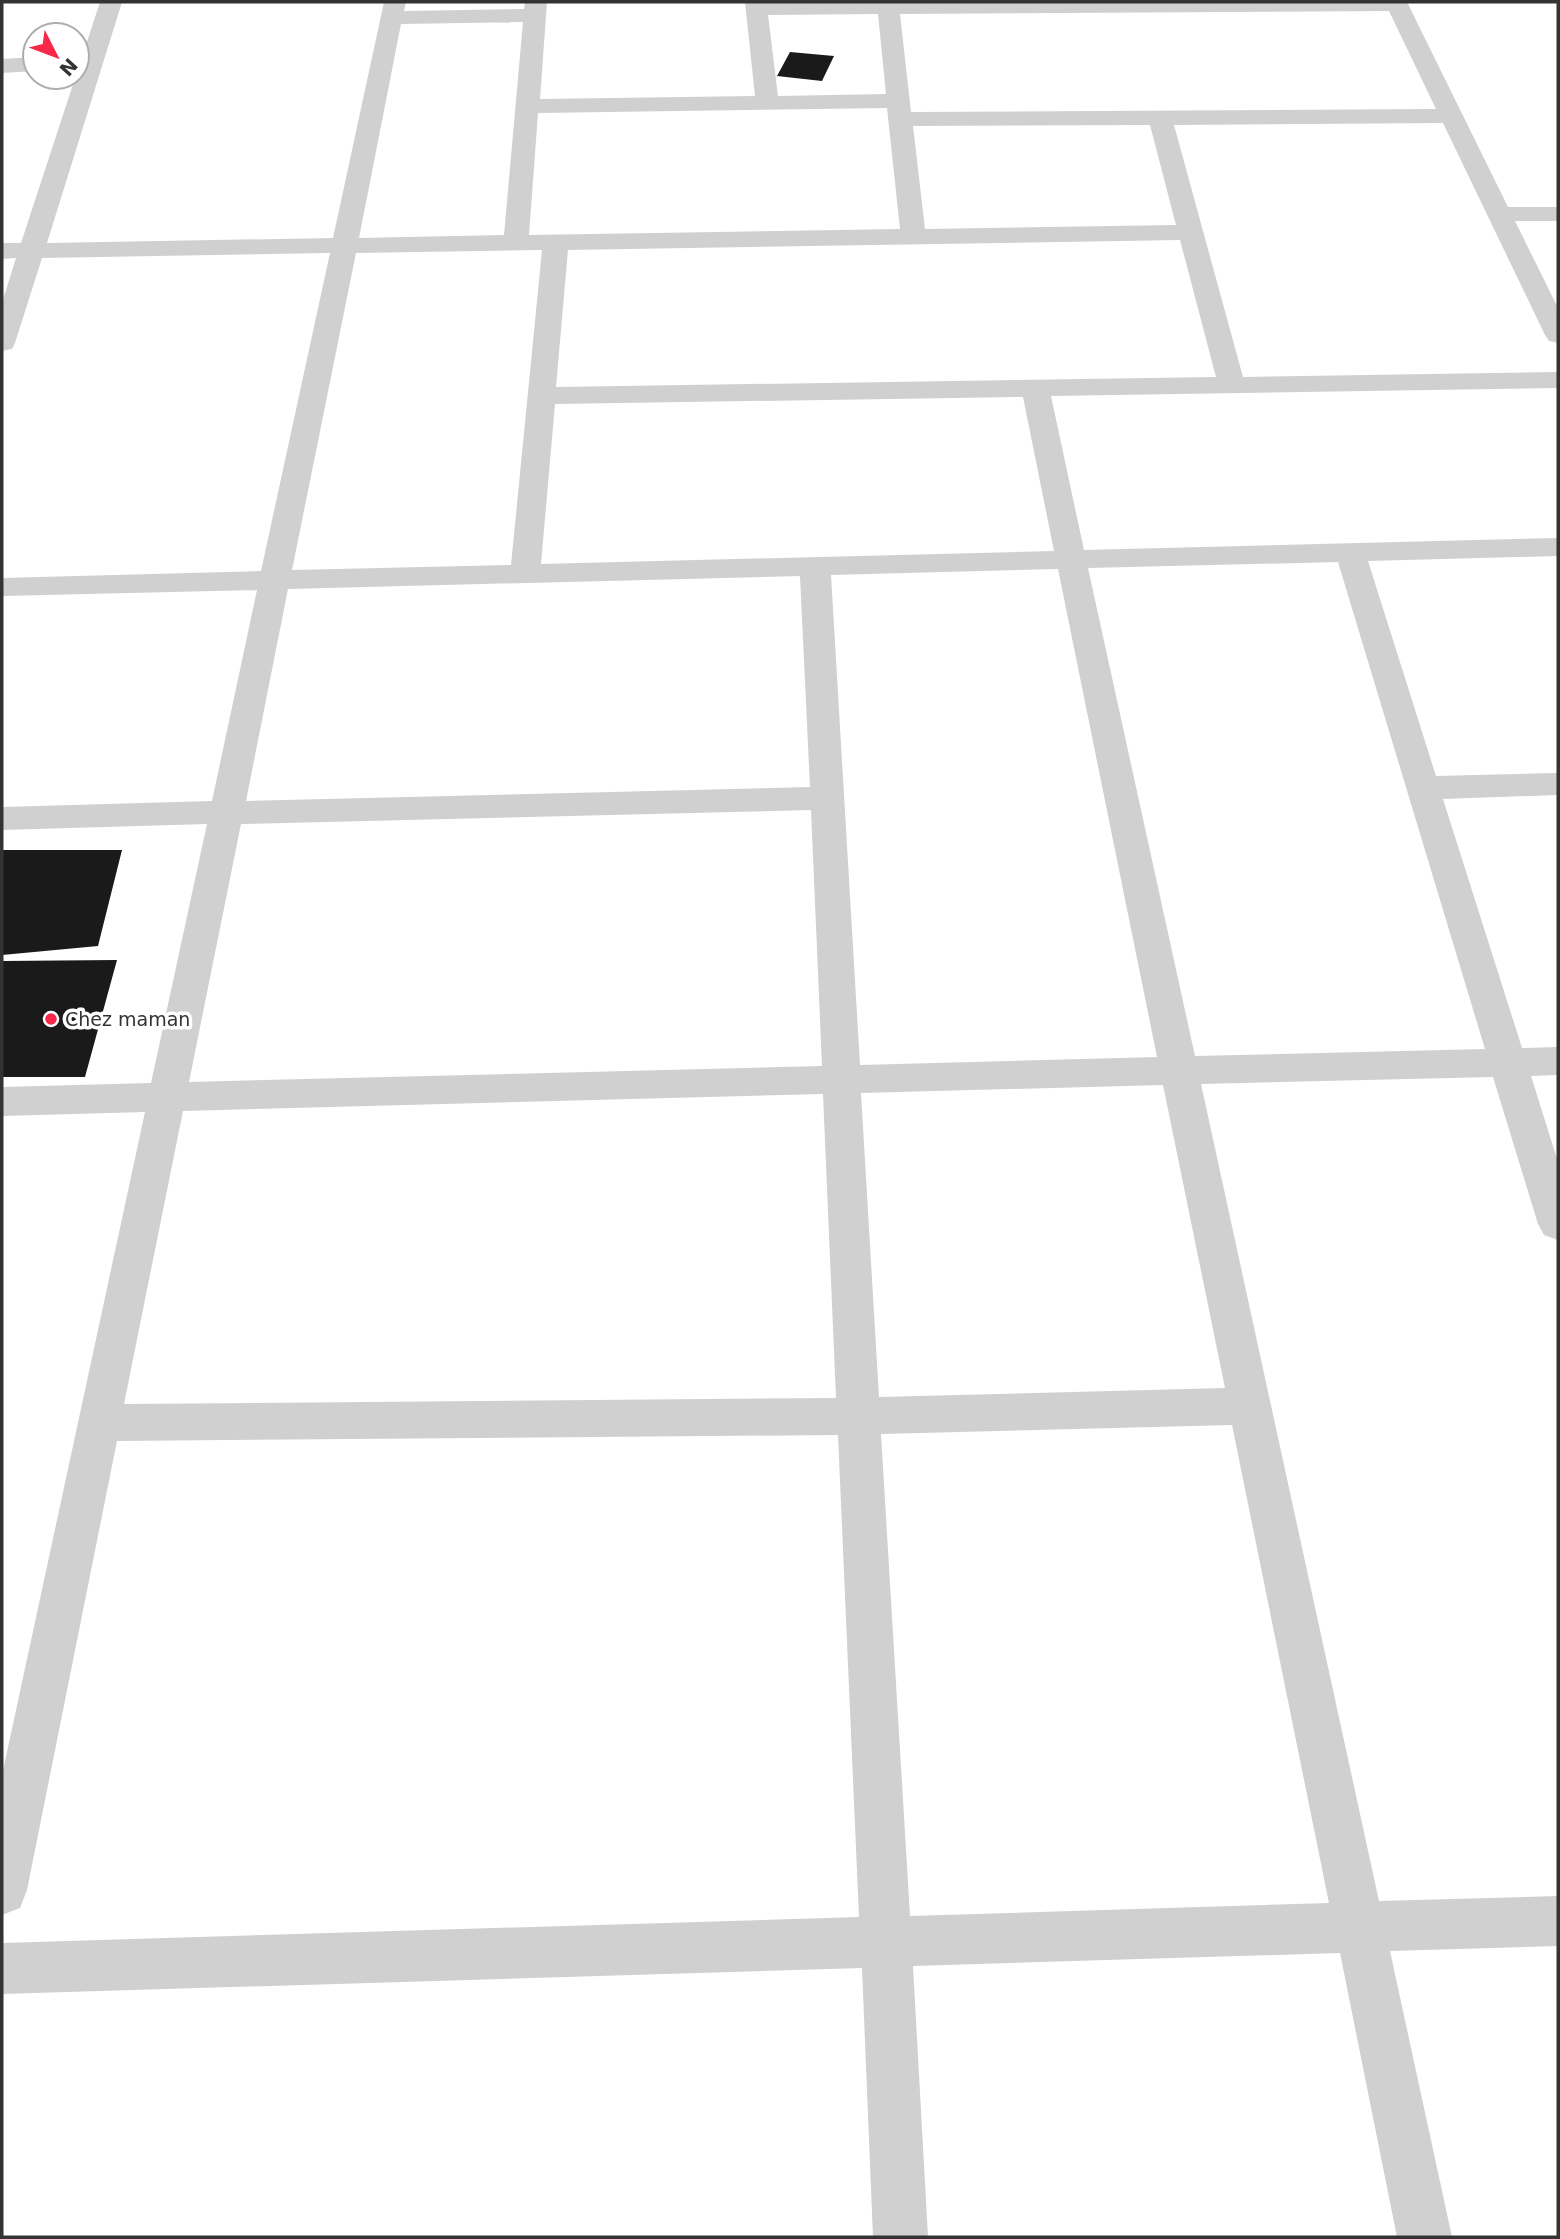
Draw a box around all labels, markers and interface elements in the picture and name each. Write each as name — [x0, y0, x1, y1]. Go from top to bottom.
north arrow — [21, 21, 91, 91]
text: N — [55, 54, 82, 81]
place label: Chez maman — [65, 1008, 190, 1030]
marker: Chez maman — [43, 1011, 59, 1027]

